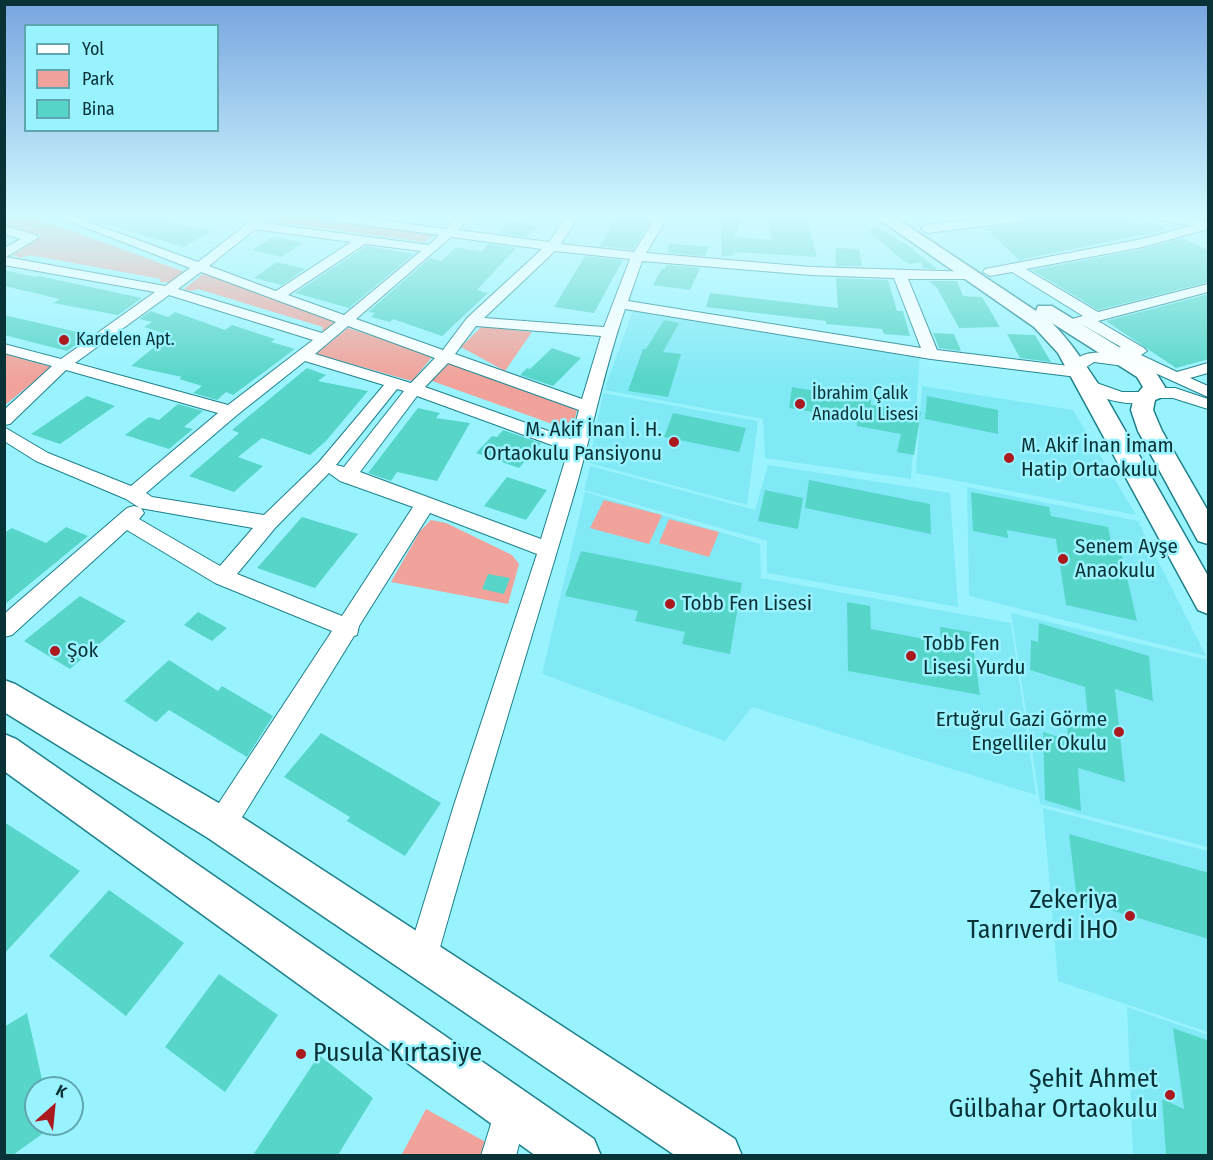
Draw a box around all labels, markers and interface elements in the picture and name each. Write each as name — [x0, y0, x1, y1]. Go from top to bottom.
legend — [24, 24, 219, 132]
text: Yol — [82, 38, 104, 60]
text: Park — [82, 68, 114, 90]
text: Bina — [82, 98, 115, 120]
place label: Kardelen Apt. — [76, 329, 175, 351]
marker: Kardelen Apt. — [57, 333, 71, 347]
place label: İbrahim Çalık Anadolu Lisesi — [812, 383, 919, 426]
marker: İbrahim Çalık Anadolu Lisesi — [793, 397, 807, 411]
place label: M. Akif İnan İ. H. Ortaokulu Pansiyonu — [483, 417, 662, 467]
place label: M. Akif İnan İmam Hatip Ortaokulu — [1021, 433, 1174, 483]
marker: M. Akif İnan İ. H. Ortaokulu Pansiyonu — [667, 435, 681, 449]
marker: M. Akif İnan İmam Hatip Ortaokulu — [1002, 451, 1016, 465]
place label: Senem Ayşe Anaokulu — [1075, 534, 1178, 584]
marker: Senem Ayşe Anaokulu — [1056, 552, 1070, 566]
place label: Tobb Fen Lisesi — [682, 591, 812, 617]
marker: Tobb Fen Lisesi — [663, 597, 677, 611]
place label: Tobb Fen Lisesi Yurdu — [923, 631, 1026, 681]
place label: Şok — [67, 638, 98, 664]
marker: Şok — [48, 644, 62, 658]
marker: Tobb Fen Lisesi Yurdu — [904, 649, 918, 663]
place label: Ertuğrul Gazi Görme Engelliler Okulu — [936, 707, 1107, 757]
marker: Ertuğrul Gazi Görme Engelliler Okulu — [1112, 725, 1126, 739]
place label: Zekeriya Tanrıverdi İHO — [967, 885, 1118, 946]
marker: Zekeriya Tanrıverdi İHO — [1123, 909, 1137, 923]
place label: Pusula Kırtasiye — [313, 1038, 482, 1070]
marker: Pusula Kırtasiye — [294, 1047, 308, 1061]
place label: Şehit Ahmet Gülbahar Ortaokulu — [949, 1064, 1158, 1126]
north arrow — [24, 1076, 84, 1136]
text: K — [53, 1081, 70, 1102]
marker: Şehit Ahmet Gülbahar Ortaokulu — [1163, 1088, 1177, 1102]

